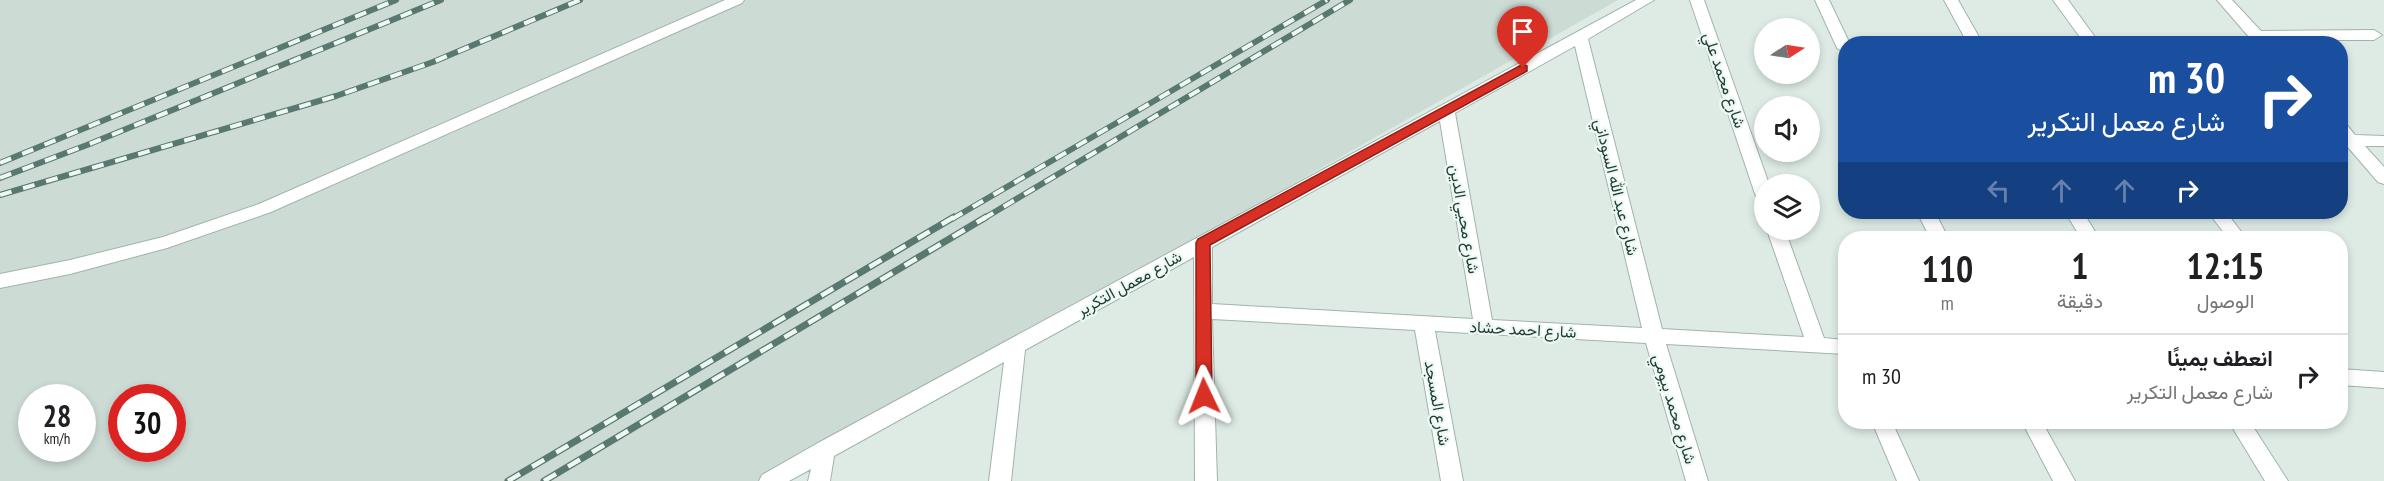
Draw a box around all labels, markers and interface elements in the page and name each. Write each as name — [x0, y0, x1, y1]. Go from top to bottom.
pin — [1497, 6, 1548, 68]
icon: arrive — [1506, 15, 1539, 48]
north arrow — [1754, 18, 1820, 84]
map controls — [1754, 18, 1820, 240]
street label: شارع محمد علي — [1695, 30, 1751, 132]
text: 30 m — [2148, 50, 2225, 105]
icon: right — [2246, 60, 2324, 138]
button: sound — [1754, 96, 1820, 162]
text: شارع معمل التكرير — [2027, 104, 2225, 138]
street label: شارع عبد الله السوداني — [1586, 117, 1644, 258]
street label: شارع محيي الدين — [1442, 163, 1484, 276]
button: layers — [1754, 174, 1820, 240]
icon: left — [1982, 174, 2015, 207]
icon: ahead — [2045, 174, 2078, 207]
icon: ahead — [2108, 174, 2141, 207]
icon: right — [2171, 174, 2204, 207]
text: 1 — [2071, 242, 2088, 289]
text: 12:15 — [2187, 242, 2264, 289]
text: 110 — [1922, 245, 1973, 292]
street label: شارع معمل التكرير — [1072, 246, 1186, 322]
text: دقيقة — [2057, 288, 2103, 314]
text: الوصول — [2197, 288, 2254, 314]
text: m — [1941, 290, 1954, 316]
street label: شارع احمد حشاد — [1469, 316, 1577, 344]
text: انعطف يمينًا — [2167, 344, 2273, 372]
street label: شارع محمد بيومي — [1645, 352, 1701, 468]
street label: شارع المسجد — [1419, 359, 1455, 447]
icon: right — [2291, 360, 2324, 393]
text: 30 m — [1862, 362, 1901, 390]
position arrow — [1172, 364, 1236, 428]
text: شارع معمل التكرير — [2127, 379, 2273, 405]
speed limit sign: 30 — [108, 384, 186, 462]
text: 28 — [43, 396, 71, 435]
text: km/h — [44, 429, 70, 448]

